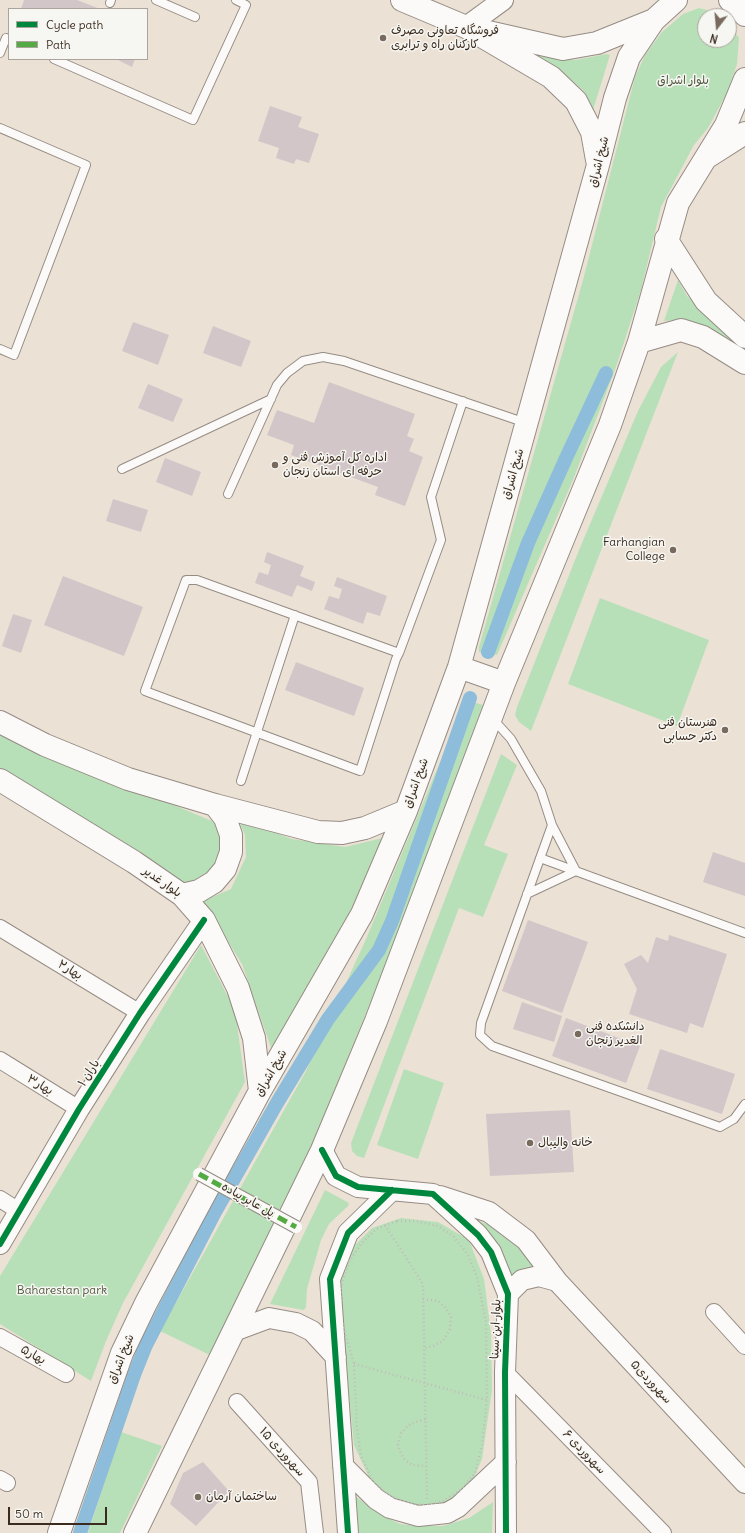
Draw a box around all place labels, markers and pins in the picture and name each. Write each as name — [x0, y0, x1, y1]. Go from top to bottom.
place label: فروشگاه تعاونی مصرف کارکنان راه و ترابری — [391, 24, 499, 52]
marker: فروشگاه تعاونی مصرف کارکنان راه و ترابری — [378, 33, 388, 43]
place label: اداره کل آموزش فنی و حرفه ای استان زنجان — [283, 451, 387, 479]
marker: اداره کل آموزش فنی و حرفه ای استان زنجان — [270, 460, 280, 470]
place label: Farhangian College — [603, 536, 665, 564]
marker: Farhangian College — [668, 545, 678, 555]
place label: هنرستان فنی دکتر حسابی — [658, 716, 717, 744]
marker: هنرستان فنی دکتر حسابی — [720, 725, 730, 735]
place label: دانشکده فنی الغدیر زنجان — [586, 1020, 645, 1048]
marker: دانشکده فنی الغدیر زنجان — [573, 1029, 583, 1039]
place label: خانه والیبال — [538, 1136, 593, 1150]
marker: خانه والیبال — [525, 1138, 535, 1148]
place label: ساختمان آرمان — [206, 1490, 277, 1504]
marker: ساختمان آرمان — [193, 1492, 203, 1502]

